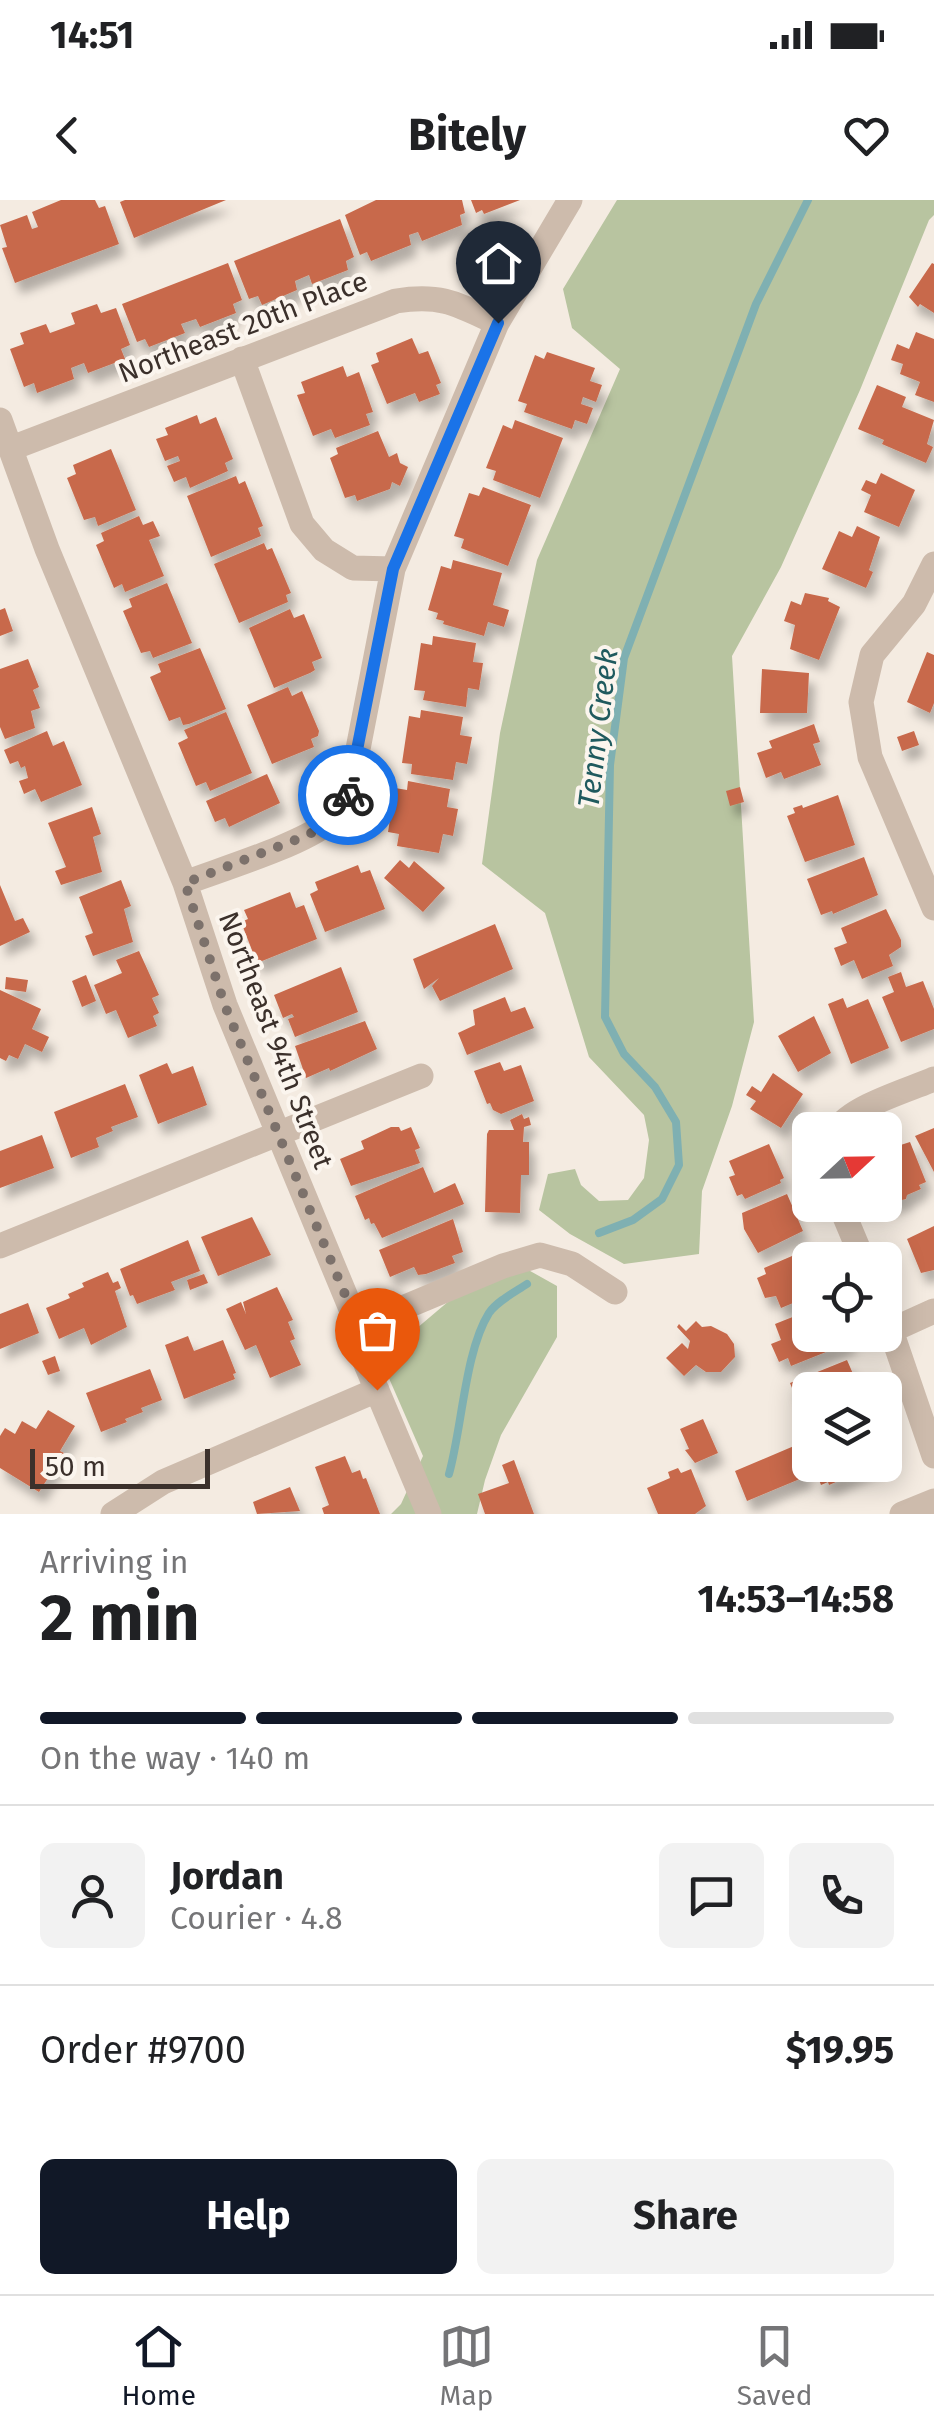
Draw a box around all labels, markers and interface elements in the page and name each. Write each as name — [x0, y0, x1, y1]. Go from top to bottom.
text: 14:51 — [50, 12, 134, 58]
icon: back — [40, 108, 95, 163]
text: Bitely — [408, 108, 526, 162]
icon: heart — [839, 108, 894, 163]
pin — [456, 221, 541, 324]
icon: home — [471, 236, 526, 291]
street label: Northeast 20th Place — [114, 264, 372, 390]
water label: Tenny Creek — [570, 646, 626, 810]
courier — [298, 745, 398, 845]
icon: bike — [321, 768, 376, 823]
street label: Northeast 94th Street — [212, 907, 341, 1174]
north arrow — [792, 1112, 902, 1222]
map controls — [792, 1112, 902, 1482]
button: locate — [792, 1242, 902, 1352]
pin — [335, 1288, 420, 1391]
icon: bag — [350, 1303, 405, 1358]
button: layers — [792, 1372, 902, 1482]
scale bar — [30, 1444, 210, 1488]
text: 50 m — [45, 1450, 106, 1483]
text: Arriving in — [40, 1543, 188, 1581]
text: 14:53–14:58 — [698, 1576, 894, 1622]
text: 2 min — [40, 1579, 200, 1657]
text: On the way · 140 m — [40, 1739, 310, 1777]
button: person — [40, 1843, 145, 1948]
button: chat — [659, 1843, 764, 1948]
button: phone — [789, 1843, 894, 1948]
text: Jordan — [170, 1853, 284, 1899]
text: Courier · 4.8 — [170, 1899, 343, 1937]
text: Order #9700 — [40, 2027, 246, 2073]
text: $19.95 — [786, 2027, 894, 2073]
button: Help — [40, 2159, 457, 2274]
button: Share — [477, 2159, 894, 2274]
tab: Home — [121, 2319, 196, 2412]
tab: Map — [439, 2319, 494, 2412]
tab: Saved — [737, 2319, 813, 2412]

